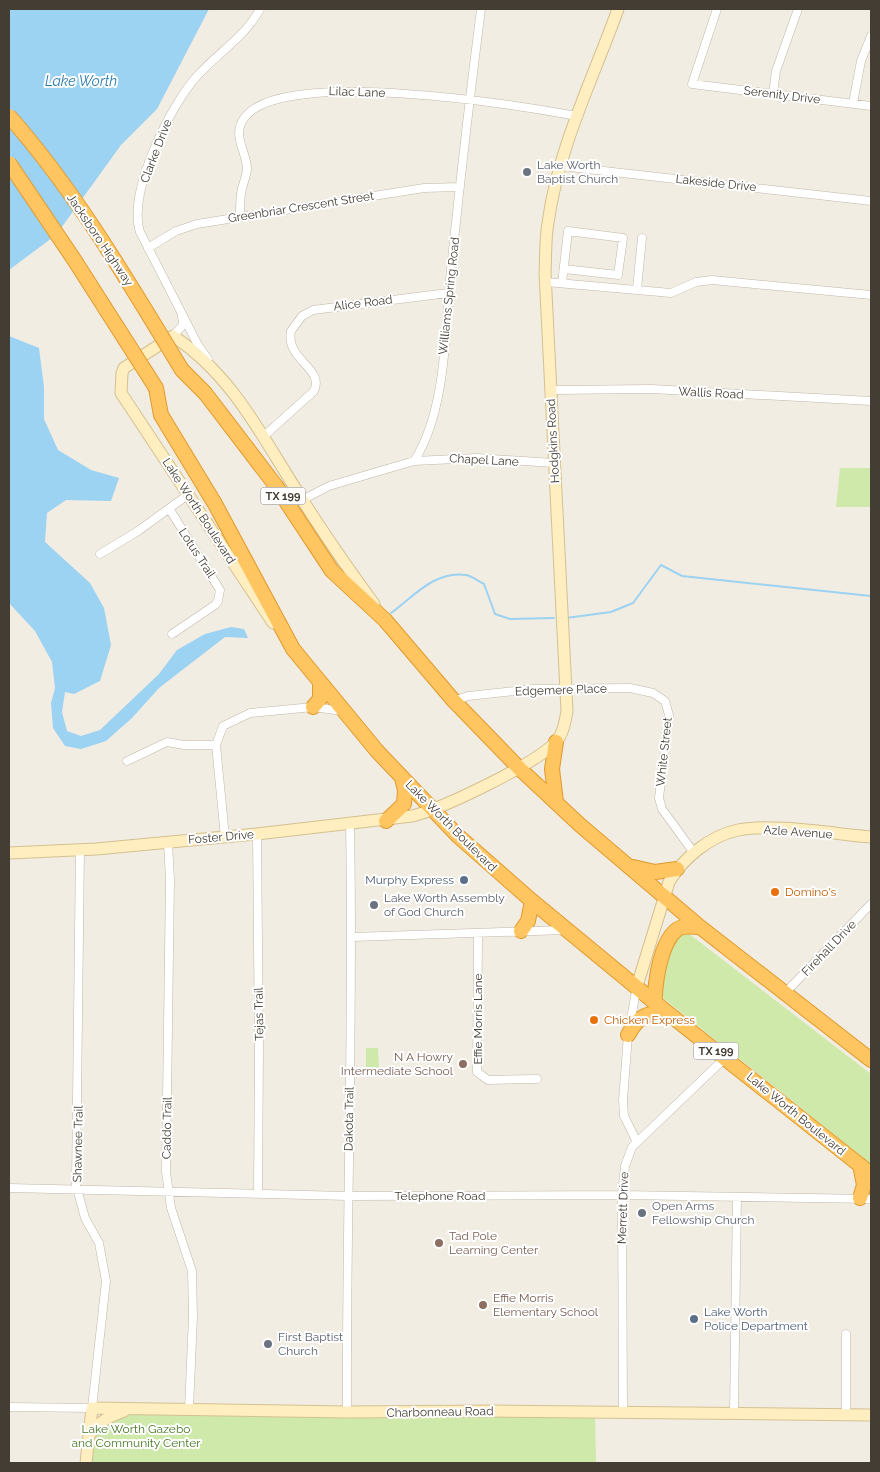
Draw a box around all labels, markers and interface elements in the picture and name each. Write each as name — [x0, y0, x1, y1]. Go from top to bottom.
water label: Lake Worth — [45, 73, 117, 89]
street label: Serenity Drive — [743, 83, 821, 107]
street label: Lilac Lane — [328, 84, 386, 100]
street label: Clarke Drive — [137, 117, 175, 185]
place label: Lake Worth Baptist Church — [537, 158, 618, 186]
marker: Lake Worth Baptist Church — [521, 166, 533, 178]
street label: Lakeside Drive — [675, 172, 757, 194]
street label: Greenbriar Crescent Street — [227, 189, 375, 225]
street label: Jacksboro Highway — [64, 191, 136, 289]
street label: Williams Spring Road — [436, 236, 462, 356]
street label: Alice Road — [333, 292, 393, 314]
street label: Wallis Road — [678, 384, 744, 402]
street label: Hodgkins Road — [544, 398, 562, 484]
street label: Chapel Lane — [449, 451, 519, 469]
street label: Lake Worth Boulevard — [160, 456, 238, 566]
road number: TX 199 — [260, 488, 306, 504]
street label: Lotus Trail — [176, 526, 219, 581]
street label: Edgemere Place — [515, 681, 607, 699]
street label: White Street — [653, 717, 675, 787]
street label: Lake Worth Boulevard — [403, 778, 499, 874]
street label: Azle Avenue — [763, 823, 833, 841]
street label: Foster Drive — [187, 827, 255, 847]
place label: Murphy Express — [365, 873, 454, 887]
marker: Murphy Express — [458, 874, 470, 886]
place label: Domino's — [785, 885, 837, 899]
marker: Domino's — [769, 886, 781, 898]
place label: Lake Worth Assembly of God Church — [384, 891, 505, 919]
marker: Lake Worth Assembly of God Church — [368, 899, 380, 911]
street label: Firehall Drive — [799, 917, 859, 979]
street label: Effie Morris Lane — [471, 973, 485, 1065]
street label: Tejas Trail — [252, 986, 266, 1041]
place label: Chicken Express — [604, 1013, 695, 1027]
marker: Chicken Express — [588, 1014, 600, 1026]
road number: TX 199 — [694, 1042, 738, 1060]
place label: N A Howry Intermediate School — [341, 1050, 454, 1078]
marker: N A Howry Intermediate School — [457, 1058, 469, 1070]
street label: Lake Worth Boulevard — [744, 1070, 848, 1158]
street label: Dakota Trail — [341, 1086, 357, 1151]
street label: Caddo Trail — [159, 1096, 175, 1159]
street label: Shawnee Trail — [70, 1105, 86, 1183]
street label: Merrett Drive — [615, 1172, 631, 1244]
street label: Telephone Road — [395, 1189, 485, 1203]
place label: Open Arms Fellowship Church — [652, 1199, 755, 1227]
marker: Open Arms Fellowship Church — [636, 1207, 648, 1219]
place label: Tad Pole Learning Center — [449, 1229, 539, 1257]
marker: Tad Pole Learning Center — [433, 1237, 445, 1249]
place label: Effie Morris Elementary School — [493, 1291, 599, 1319]
marker: Effie Morris Elementary School — [477, 1299, 489, 1311]
place label: Lake Worth Police Department — [704, 1305, 808, 1333]
marker: Lake Worth Police Department — [688, 1313, 700, 1325]
place label: First Baptist Church — [278, 1330, 343, 1358]
marker: First Baptist Church — [262, 1338, 274, 1350]
street label: Charbonneau Road — [386, 1404, 494, 1420]
park label: Lake Worth Gazebo and Community Center — [72, 1422, 201, 1450]

